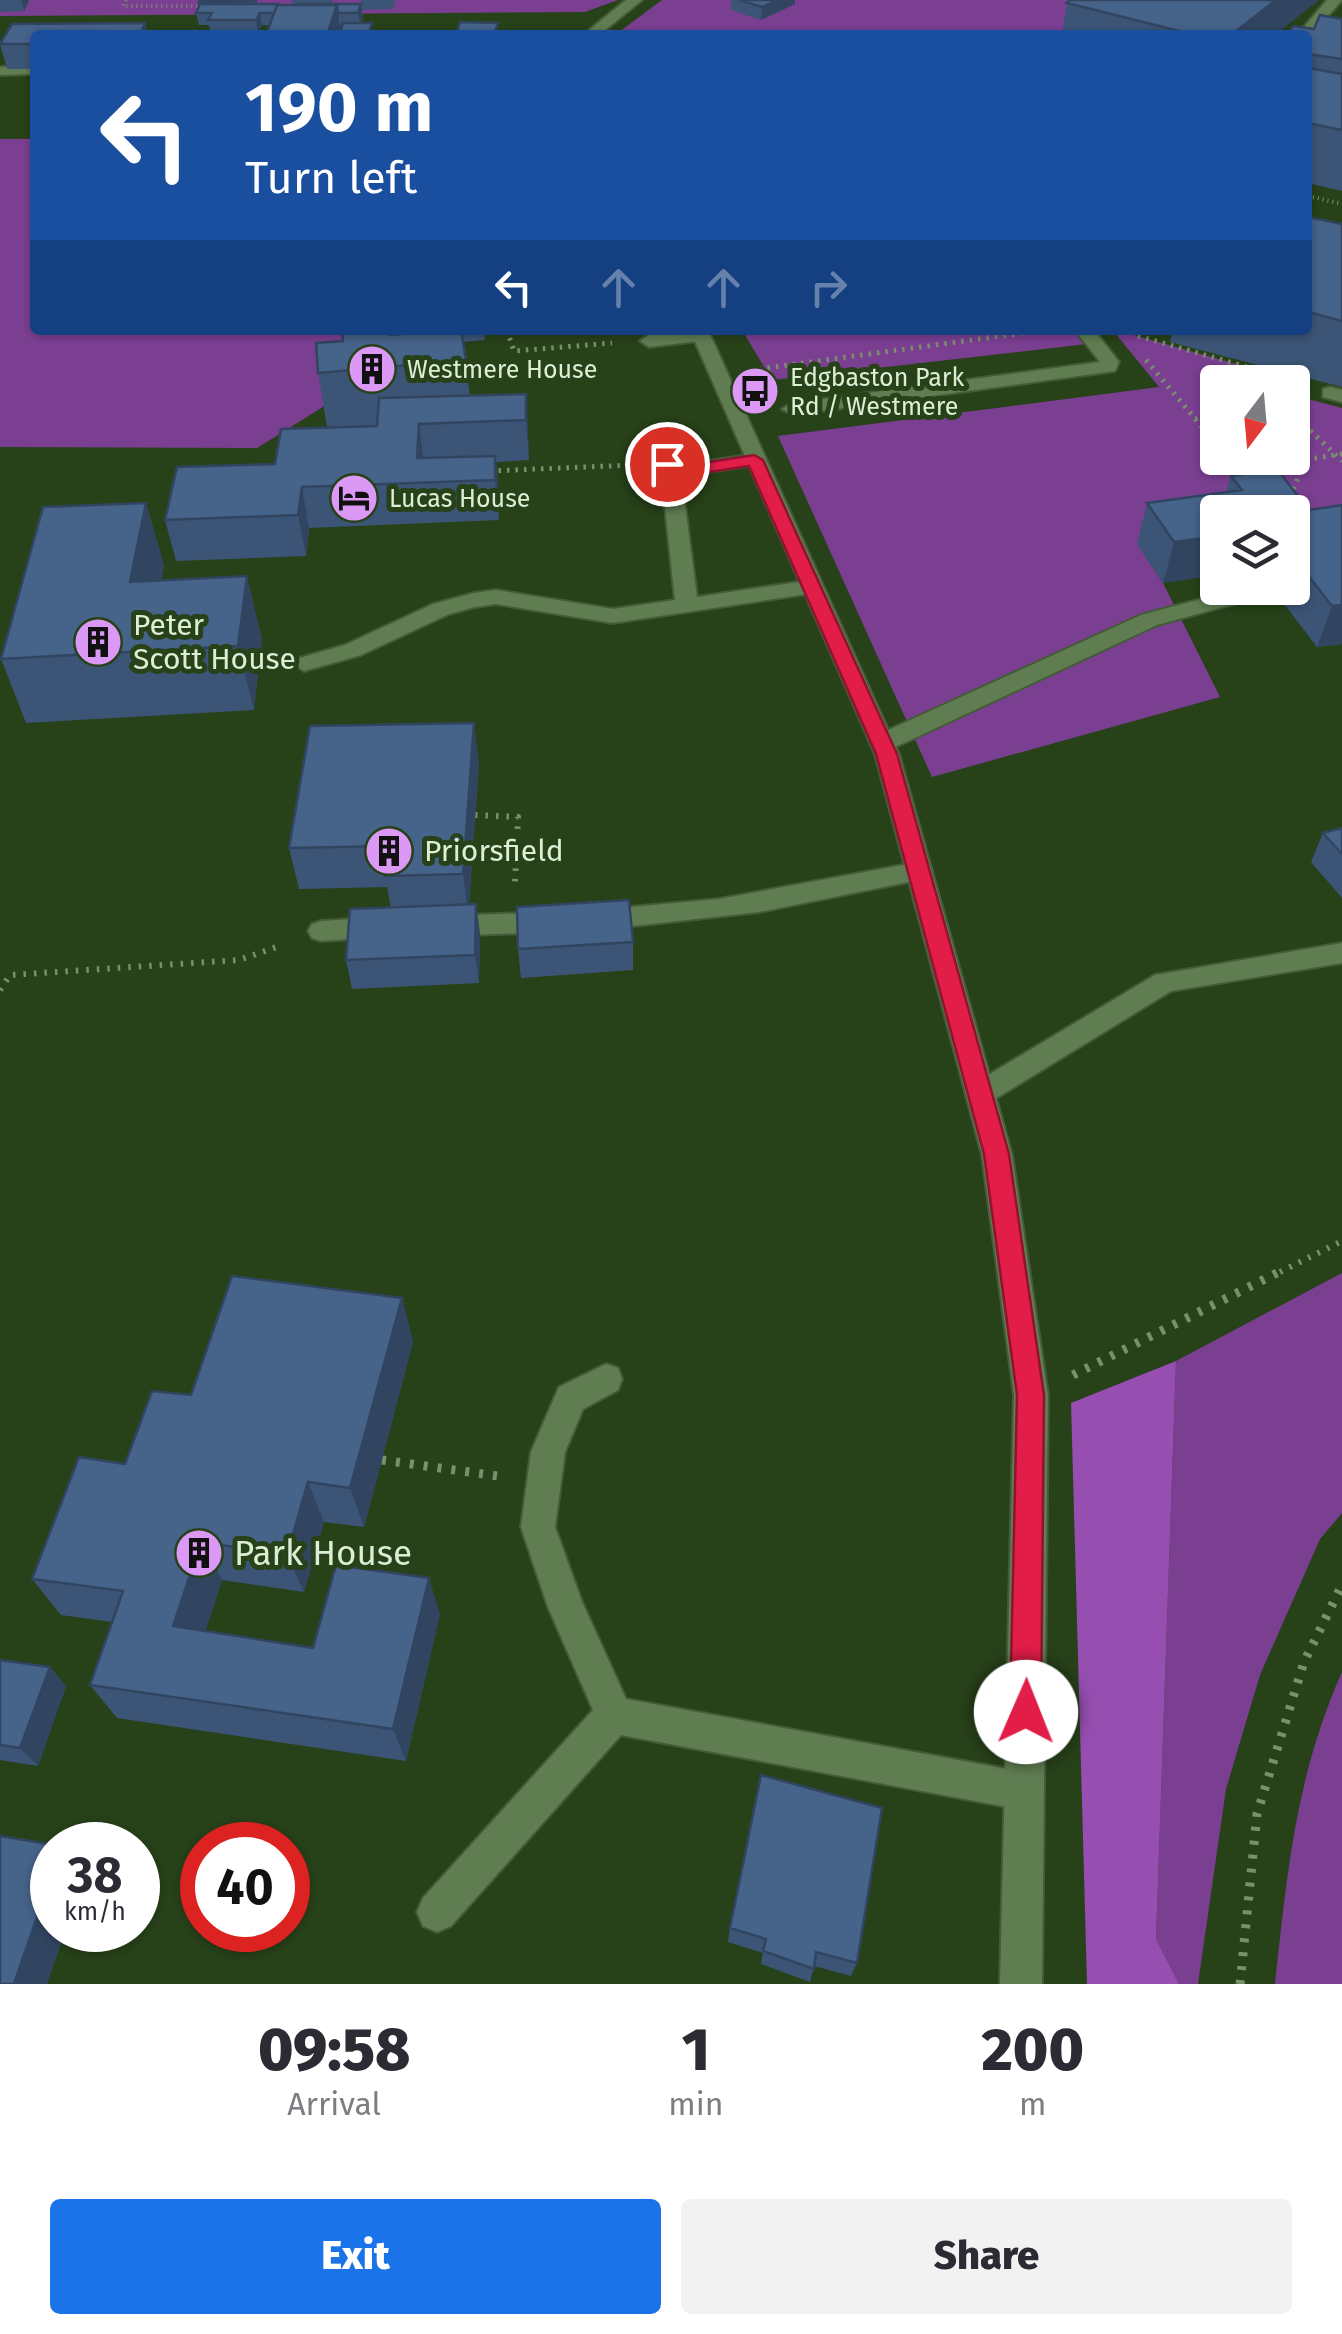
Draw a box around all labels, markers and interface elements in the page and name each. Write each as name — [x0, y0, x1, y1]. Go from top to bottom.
text: 190 m — [245, 66, 433, 150]
icon: left — [80, 70, 210, 200]
text: Turn left — [245, 151, 417, 205]
icon: left — [486, 260, 541, 315]
icon: ahead — [591, 260, 646, 315]
icon: ahead — [696, 260, 751, 315]
icon: right — [801, 260, 856, 315]
building icon: Westmere House — [346, 343, 398, 395]
place label: Westmere House — [407, 355, 597, 385]
place label: Edgbaston Park Rd / Westmere — [790, 363, 964, 422]
bus stop icon: Edgbaston Park Rd / Westmere — [729, 365, 781, 417]
north arrow — [1200, 365, 1310, 475]
map controls — [1200, 365, 1310, 605]
pin — [625, 422, 710, 507]
icon: arrive — [640, 437, 695, 492]
hotel icon: Lucas House — [328, 472, 380, 524]
place label: Lucas House — [389, 484, 530, 514]
button: layers — [1200, 495, 1310, 605]
place label: Peter Scott House — [133, 607, 296, 677]
building icon: Peter Scott House — [72, 616, 124, 668]
building icon: Priorsfield — [363, 825, 415, 877]
place label: Priorsfield — [424, 833, 564, 869]
building icon: Park House — [173, 1527, 225, 1579]
place label: Park House — [234, 1532, 412, 1574]
position arrow — [974, 1660, 1078, 1764]
speed limit sign: 40 — [180, 1822, 310, 1952]
text: 38 — [67, 1845, 123, 1905]
text: km/h — [64, 1897, 126, 1927]
text: 09:58 — [258, 2014, 410, 2086]
text: 1 — [682, 2014, 710, 2086]
text: 200 — [981, 2014, 1084, 2086]
text: Arrival — [287, 2085, 381, 2123]
text: min — [668, 2085, 723, 2123]
text: m — [1019, 2085, 1046, 2123]
button: Exit — [50, 2199, 661, 2314]
button: Share — [681, 2199, 1292, 2314]

